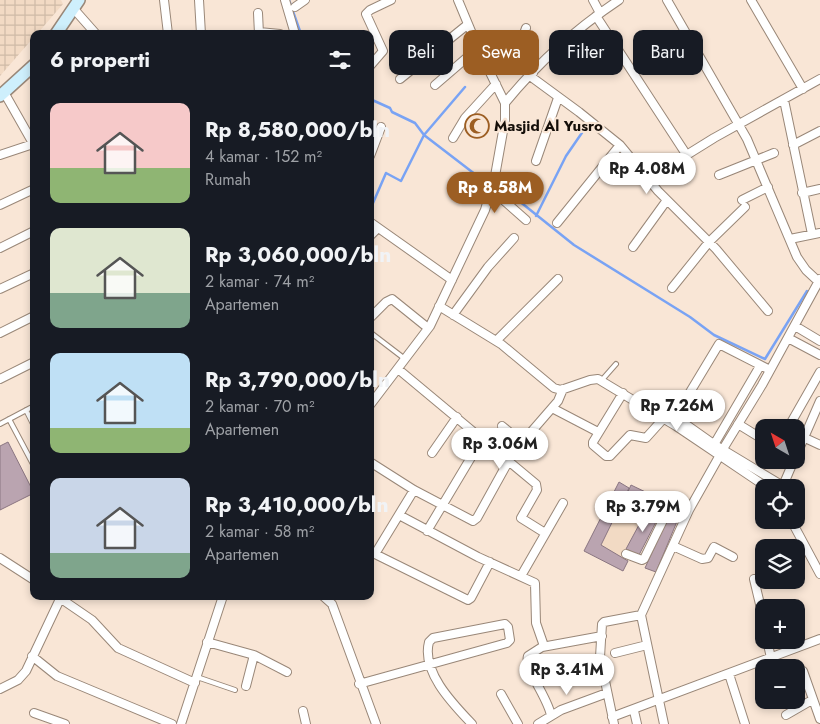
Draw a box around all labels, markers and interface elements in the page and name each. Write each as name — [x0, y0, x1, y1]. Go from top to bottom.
chip: Beli — [389, 30, 453, 75]
chip: Sewa — [463, 30, 539, 75]
chip: Filter — [549, 30, 623, 75]
chip: Baru — [633, 30, 703, 75]
text: 6 properti — [50, 45, 150, 75]
icon: filters — [326, 46, 354, 74]
mosque icon: Masjid Al Yusro — [464, 113, 490, 139]
text: Rp 8,580,000/bln — [205, 115, 390, 145]
place label: Masjid Al Yusro — [494, 115, 603, 137]
icon: home — [90, 123, 150, 183]
text: 4 kamar · 152 m² — [205, 145, 322, 168]
pin: Rp 4.08M — [595, 152, 699, 195]
text: Rp 4.08M — [609, 157, 685, 180]
text: Rumah — [205, 168, 251, 191]
pin: Rp 8.58M — [443, 172, 547, 214]
text: Rp 8.58M — [458, 176, 532, 199]
text: Rp 3,060,000/bln — [205, 240, 391, 270]
icon: home — [90, 248, 150, 308]
text: 2 kamar · 74 m² — [205, 270, 314, 293]
text: Apartemen — [205, 293, 279, 316]
text: Rp 3,790,000/bln — [205, 365, 390, 395]
icon: home — [90, 373, 150, 433]
pin: Rp 7.26M — [625, 390, 729, 432]
text: Rp 7.26M — [640, 394, 714, 417]
text: 2 kamar · 70 m² — [205, 395, 315, 418]
text: Apartemen — [205, 418, 279, 441]
north arrow — [755, 419, 805, 469]
map controls — [755, 419, 805, 709]
pin: Rp 3.06M — [448, 428, 552, 470]
text: Rp 3.06M — [462, 432, 538, 455]
button: locate — [755, 479, 805, 529]
text: Rp 3,410,000/bln — [205, 490, 389, 520]
pin: Rp 3.79M — [591, 490, 695, 533]
text: Rp 3.79M — [606, 495, 680, 518]
icon: home — [90, 498, 150, 558]
text: 2 kamar · 58 m² — [205, 520, 314, 543]
button: layers — [755, 539, 805, 589]
text: Apartemen — [205, 543, 279, 566]
button: + — [755, 599, 805, 649]
pin: Rp 3.41M — [515, 654, 619, 696]
text: Rp 3.41M — [530, 658, 604, 681]
button: − — [755, 659, 805, 709]

